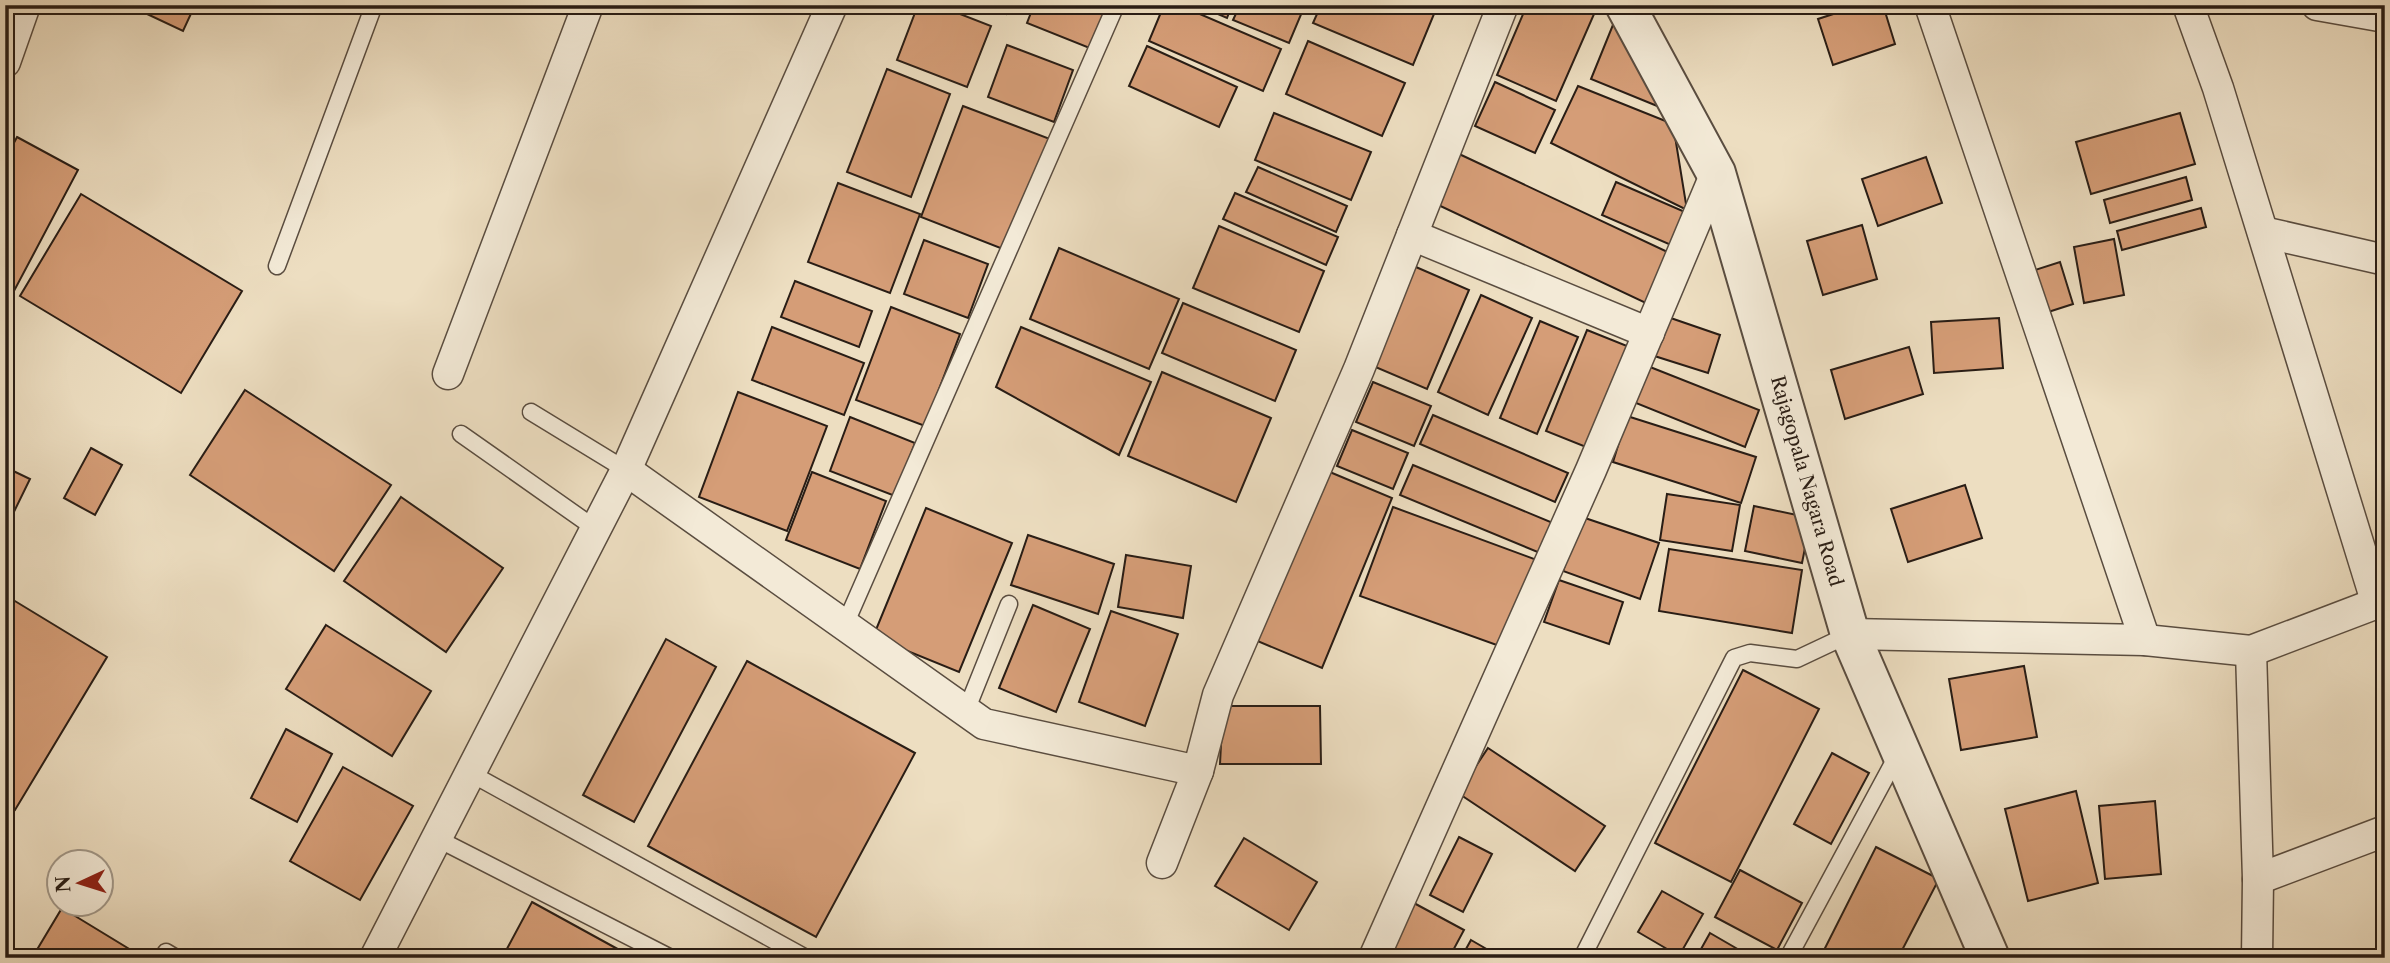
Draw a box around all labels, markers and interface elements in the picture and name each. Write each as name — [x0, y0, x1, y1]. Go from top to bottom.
street label: Rajagopala Nagara Road — [1766, 373, 1848, 589]
north arrow — [46, 848, 116, 918]
text: N — [51, 875, 76, 893]

